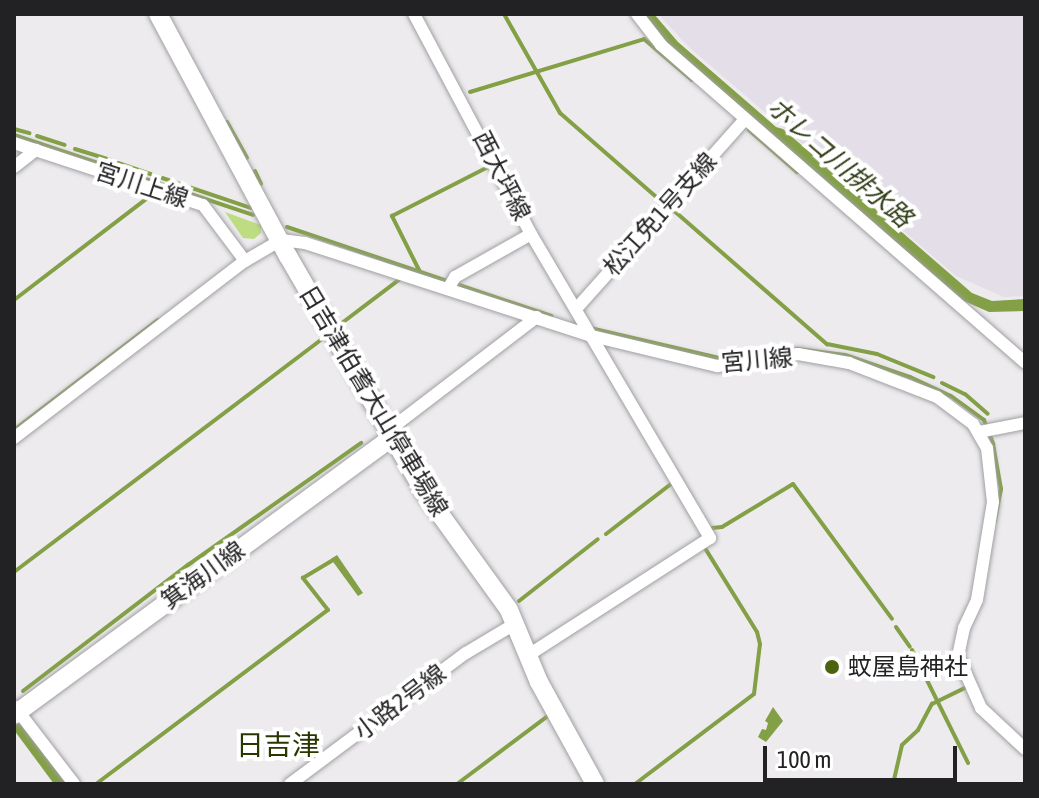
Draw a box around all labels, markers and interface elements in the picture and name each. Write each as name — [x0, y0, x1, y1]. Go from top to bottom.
water label: ホレコ川排水路 — [760, 92, 918, 234]
street label: 西大坪線 — [467, 127, 537, 225]
street label: 松江免1号支線 — [597, 147, 723, 281]
street label: 宮川上線 — [92, 156, 192, 214]
street label: 日吉津伯耆大山停車場線 — [294, 280, 454, 522]
street label: 宮川線 — [720, 343, 794, 377]
street label: 箕海川線 — [156, 535, 250, 615]
place label: 蚊屋島神社 — [848, 653, 968, 681]
street label: 小路2号線 — [348, 658, 452, 746]
marker: 蚊屋島神社 — [823, 658, 841, 676]
district label: 日吉津 — [236, 728, 320, 762]
scale bar — [767, 730, 961, 780]
text: 100 m — [777, 746, 831, 773]

